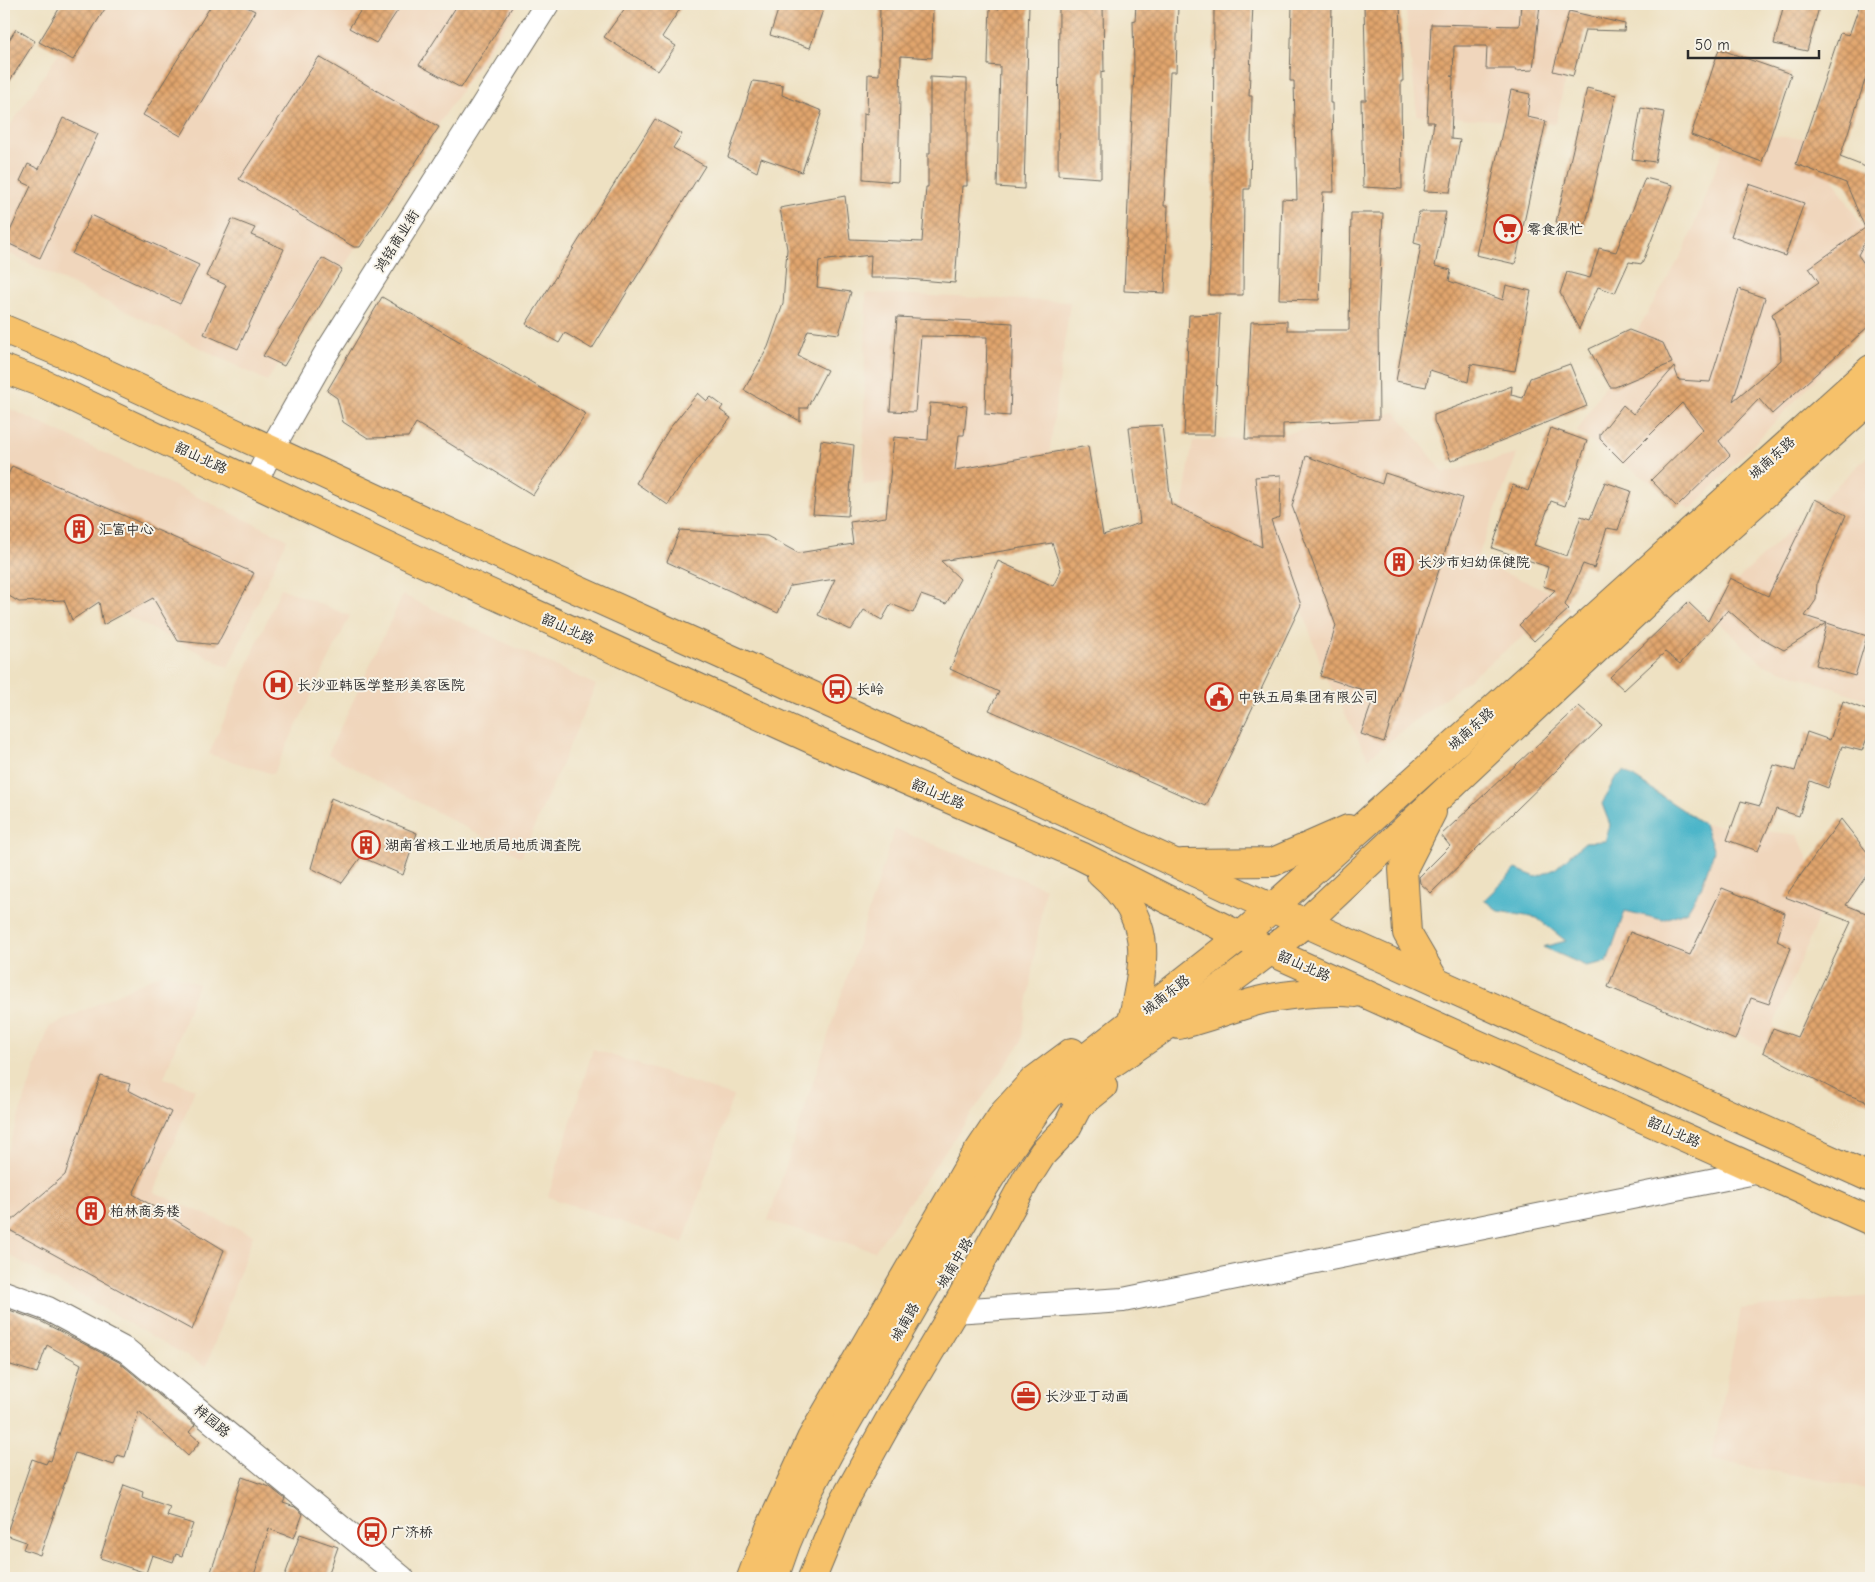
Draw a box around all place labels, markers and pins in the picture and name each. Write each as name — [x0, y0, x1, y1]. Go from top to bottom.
supermarket icon: 零食很忙 — [1493, 214, 1523, 244]
place label: 零食很忙 — [1527, 221, 1583, 238]
building icon: 汇富中心 — [64, 514, 94, 544]
place label: 汇富中心 — [98, 521, 154, 538]
building icon: 长沙市妇幼保健院 — [1384, 547, 1414, 577]
place label: 长沙市妇幼保健院 — [1418, 554, 1530, 571]
hospital icon: 长沙亚韩医学整形美容医院 — [263, 670, 293, 700]
bus stop icon: 长岭 — [822, 674, 852, 704]
place label: 长沙亚韩医学整形美容医院 — [297, 677, 465, 694]
place label: 长岭 — [856, 681, 884, 698]
public building icon: 中铁五局集团有限公司 — [1204, 682, 1234, 712]
place label: 中铁五局集团有限公司 — [1238, 689, 1378, 706]
building icon: 湖南省核工业地质局地质调查院 — [351, 830, 381, 860]
place label: 湖南省核工业地质局地质调查院 — [385, 837, 581, 854]
building icon: 柏林商务楼 — [76, 1196, 106, 1226]
place label: 柏林商务楼 — [110, 1203, 180, 1220]
office icon: 长沙亚丁动画 — [1011, 1381, 1041, 1411]
place label: 长沙亚丁动画 — [1045, 1388, 1129, 1405]
bus stop icon: 广济桥 — [357, 1517, 387, 1547]
place label: 广济桥 — [391, 1524, 433, 1541]

